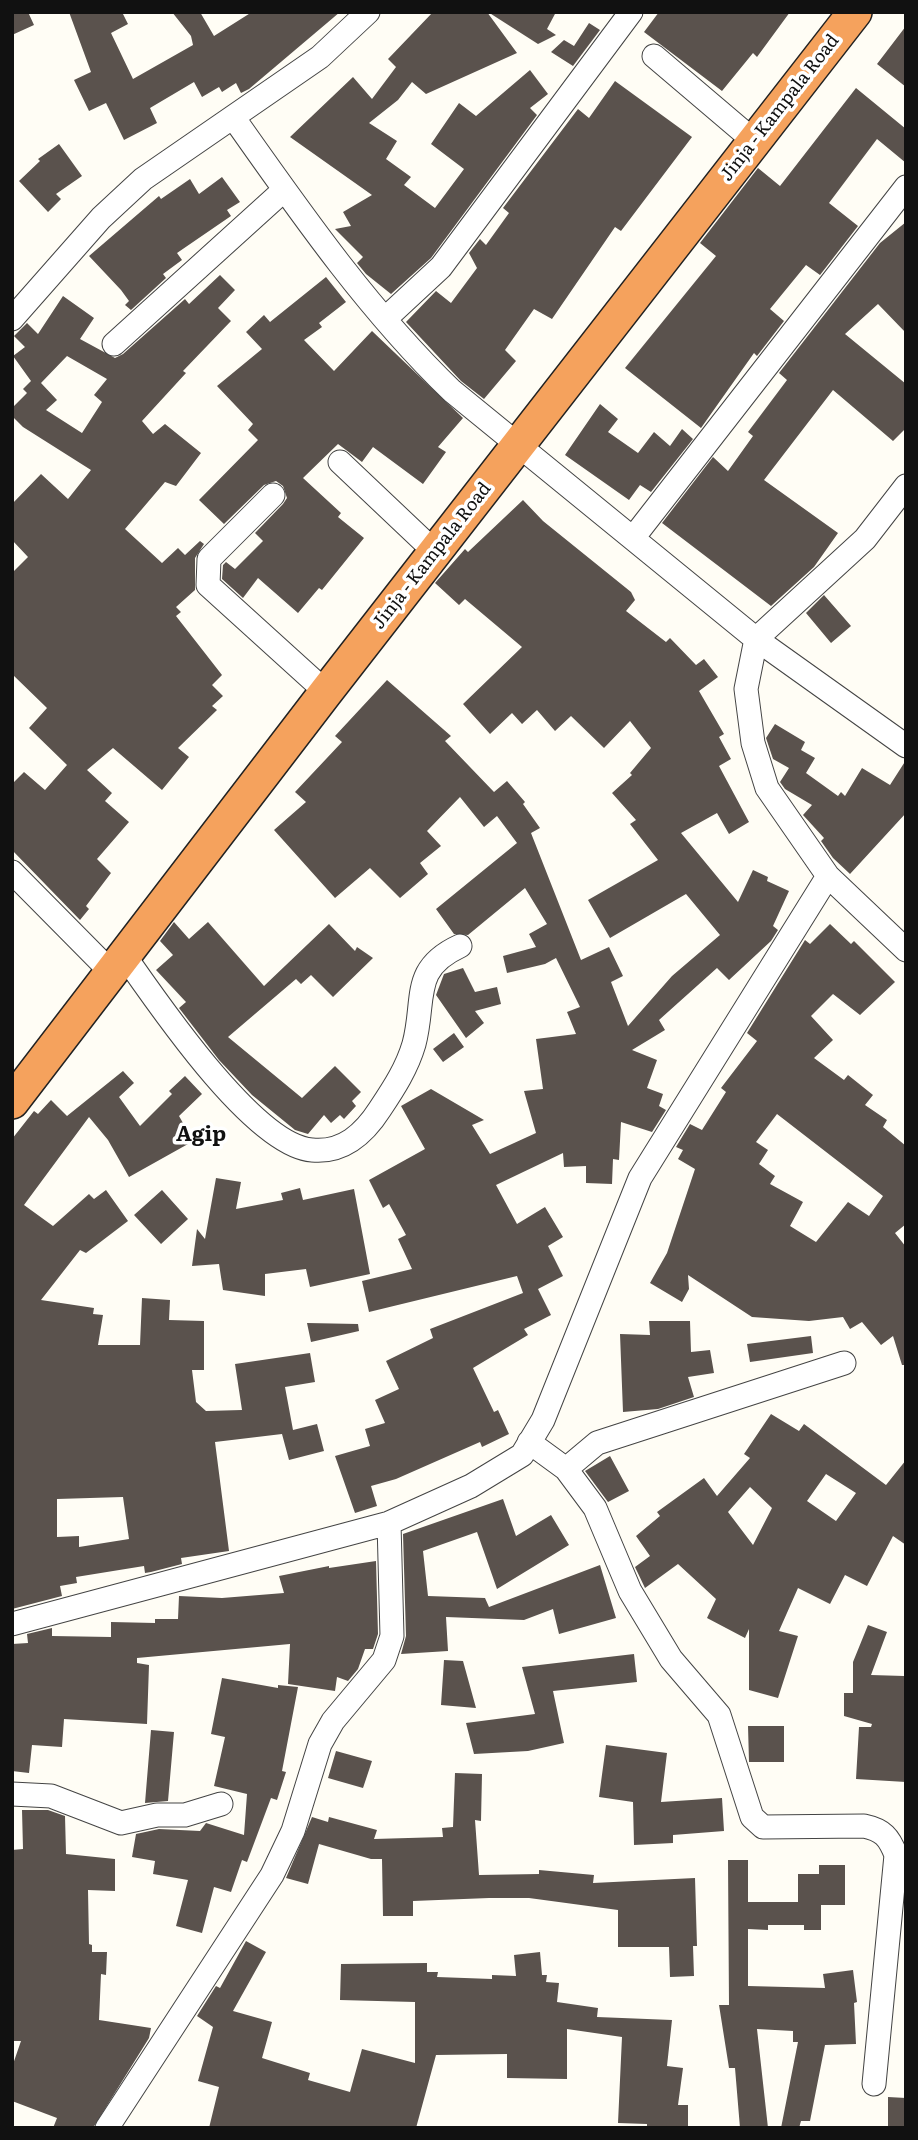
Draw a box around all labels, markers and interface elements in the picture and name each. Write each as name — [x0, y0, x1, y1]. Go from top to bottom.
street label: Jinja - Kampala Road — [716, 30, 844, 186]
street label: Jinja - Kampala Road — [368, 478, 496, 634]
district label: Agip — [176, 1122, 226, 1148]

